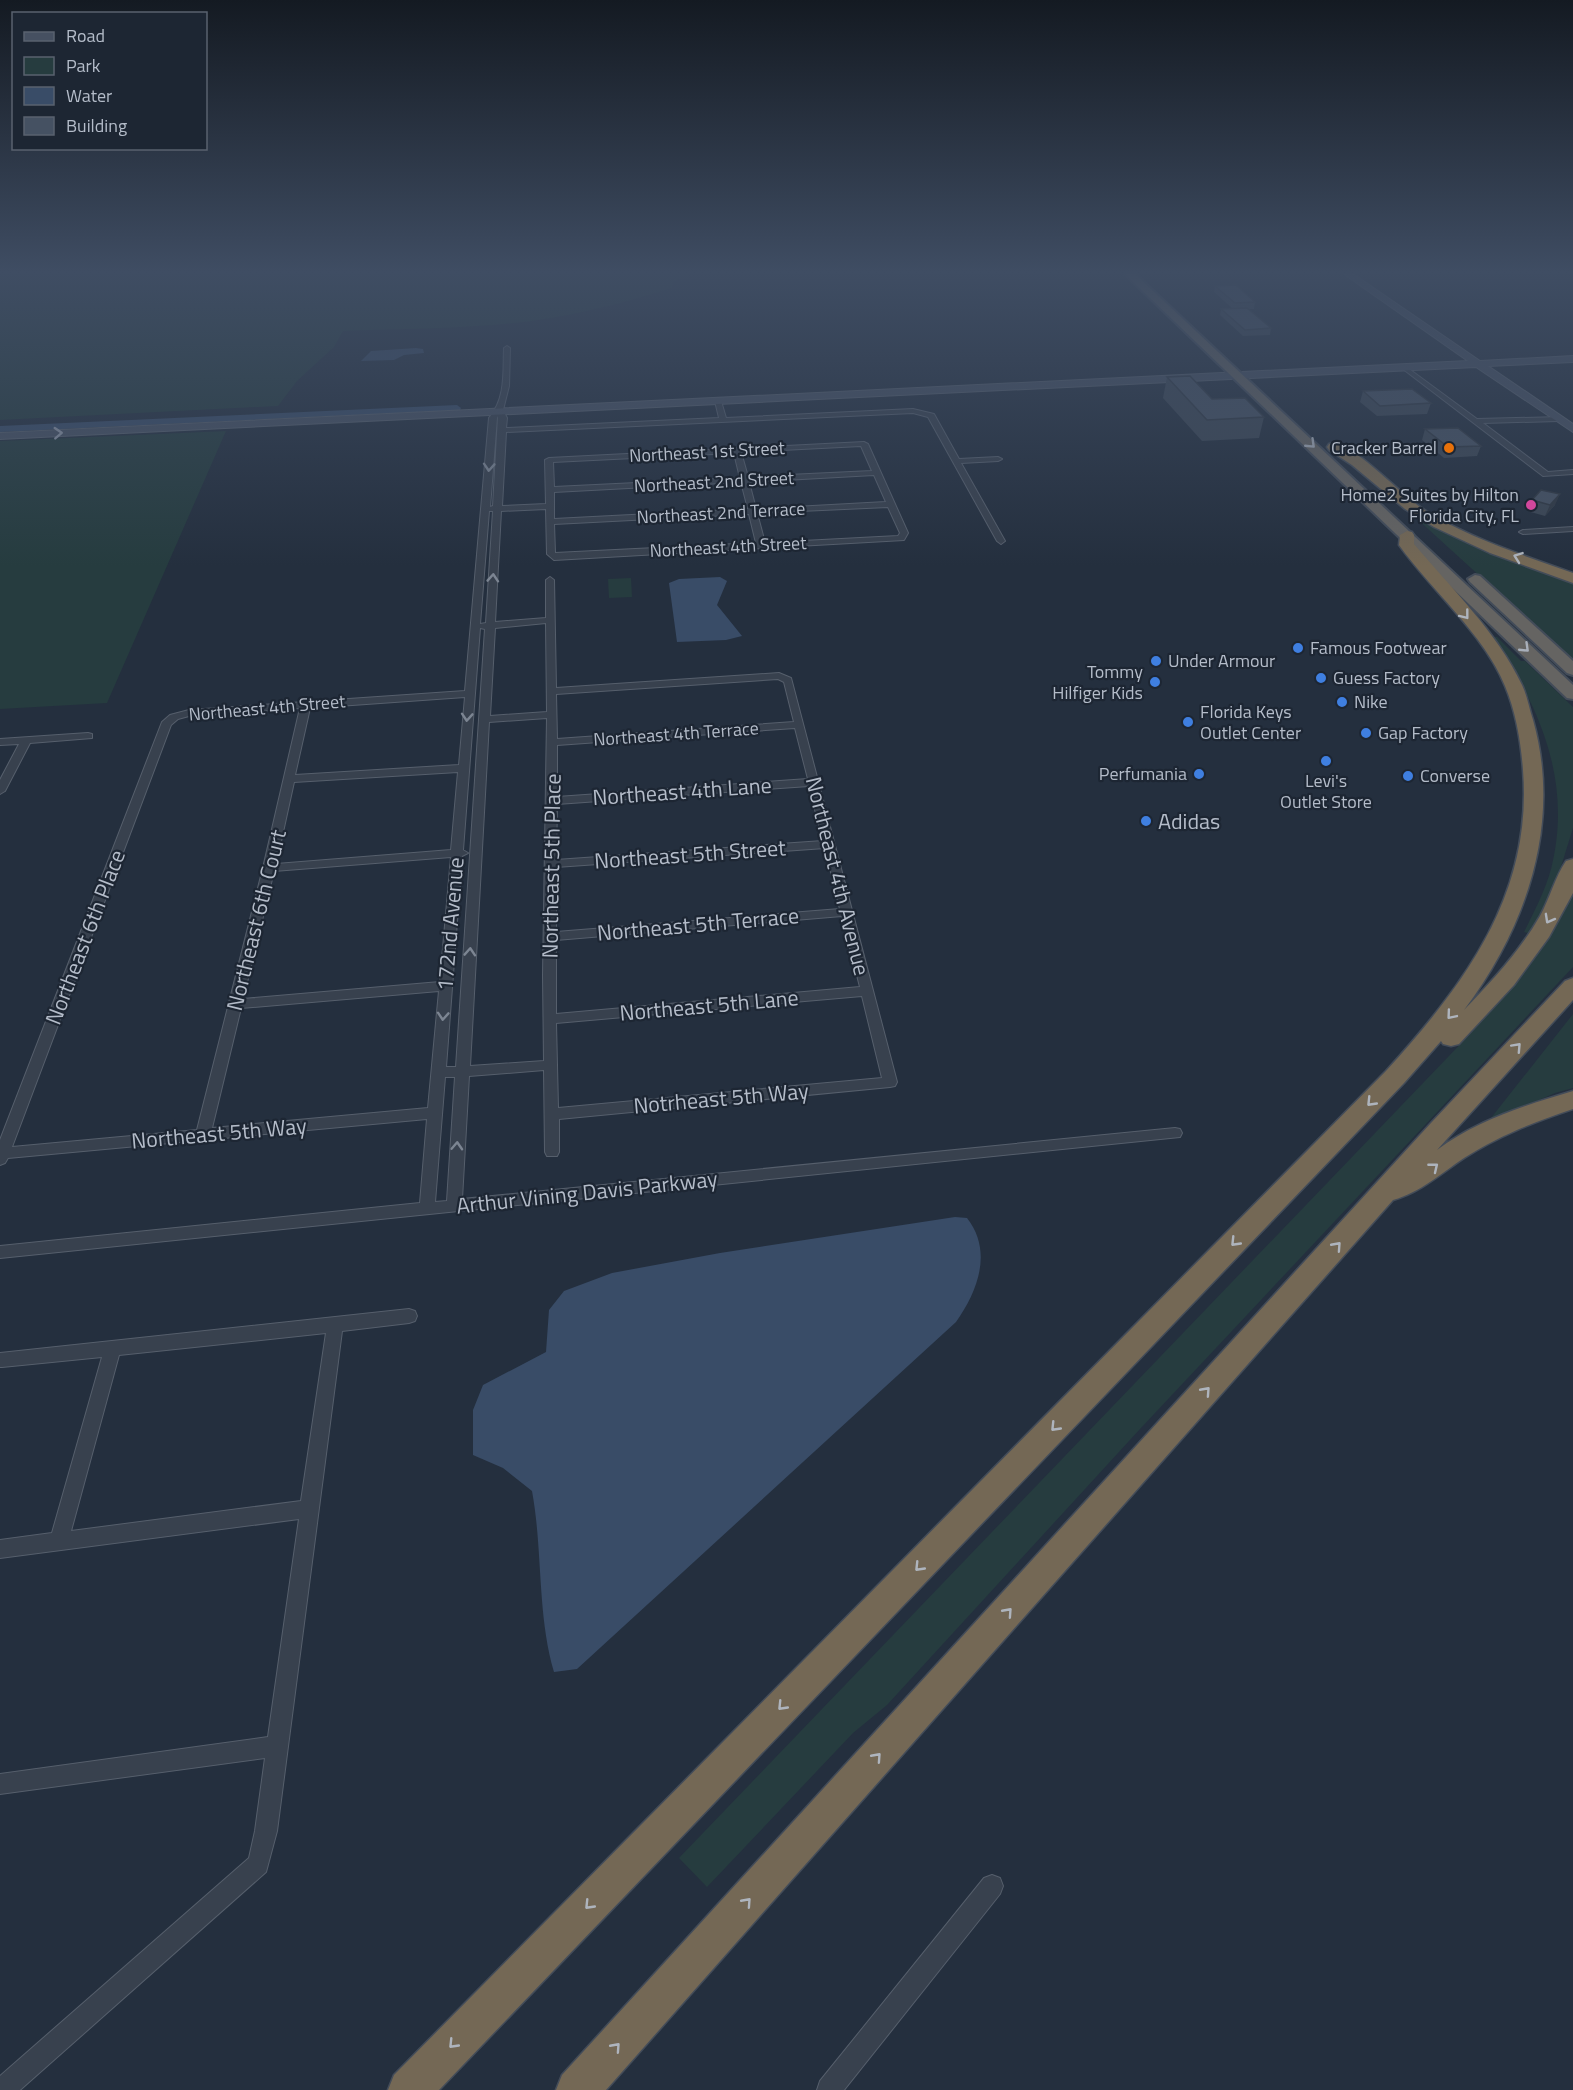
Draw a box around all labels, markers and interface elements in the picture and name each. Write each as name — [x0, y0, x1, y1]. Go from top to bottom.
legend — [12, 12, 207, 150]
text: Road — [66, 22, 105, 49]
text: Park — [66, 52, 101, 79]
text: Water — [66, 82, 112, 109]
text: Building — [66, 112, 127, 139]
one-way arrow — [54, 427, 63, 440]
street label: Northeast 1st Street — [629, 434, 786, 469]
place label: Cracker Barrel — [1331, 434, 1437, 461]
one-way arrow — [1304, 437, 1314, 448]
marker: Cracker Barrel — [1442, 441, 1456, 455]
one-way arrow — [483, 462, 496, 471]
street label: Northeast 2nd Street — [633, 464, 795, 499]
place label: Home2 Suites by Hilton Florida City, FL — [1341, 481, 1519, 529]
street label: Northeast 2nd Terrace — [636, 495, 806, 530]
marker: Home2 Suites by Hilton Florida City, FL — [1524, 498, 1538, 512]
street label: Northeast 4th Street — [649, 529, 808, 564]
one-way arrow — [1513, 552, 1524, 565]
one-way arrow — [487, 574, 500, 583]
one-way arrow — [1457, 608, 1468, 619]
place label: Famous Footwear — [1310, 634, 1447, 661]
marker: Famous Footwear — [1291, 641, 1305, 655]
one-way arrow — [1518, 641, 1529, 652]
place label: Under Armour — [1168, 647, 1275, 674]
marker: Under Armour — [1149, 654, 1163, 668]
place label: Tommy Hilfiger Kids — [1052, 658, 1143, 706]
place label: Guess Factory — [1333, 664, 1440, 691]
marker: Guess Factory — [1314, 671, 1328, 685]
marker: Tommy Hilfiger Kids — [1148, 675, 1162, 689]
street label: Northeast 4th Street — [188, 687, 347, 728]
place label: Nike — [1354, 688, 1388, 715]
marker: Nike — [1335, 695, 1349, 709]
place label: Florida Keys Outlet Center — [1200, 698, 1301, 746]
one-way arrow — [460, 713, 473, 722]
street label: Northeast 4th Terrace — [592, 714, 760, 753]
marker: Florida Keys Outlet Center — [1181, 715, 1195, 729]
place label: Gap Factory — [1378, 719, 1468, 746]
marker: Gap Factory — [1359, 726, 1373, 740]
marker: Levi's Outlet Store — [1319, 754, 1333, 768]
place label: Perfumania — [1099, 760, 1187, 787]
place label: Converse — [1420, 762, 1490, 789]
marker: Perfumania — [1192, 767, 1206, 781]
place label: Levi's Outlet Store — [1280, 767, 1372, 815]
street label: Northeast 4th Lane — [591, 768, 773, 814]
marker: Converse — [1401, 769, 1415, 783]
street label: Northeast 5th Place — [532, 773, 570, 959]
street label: Northeast 4th Avenue — [797, 773, 879, 979]
place label: Adidas — [1158, 804, 1220, 838]
marker: Adidas — [1139, 814, 1153, 828]
street label: Northeast 6th Court — [217, 826, 295, 1014]
street label: Northeast 5th Street — [593, 830, 787, 878]
street label: Northeast 6th Place — [36, 845, 134, 1029]
street label: 172nd Avenue — [427, 856, 473, 992]
street label: Northeast 5th Terrace — [596, 898, 800, 950]
one-way arrow — [1545, 912, 1556, 923]
one-way arrow — [463, 947, 476, 956]
street label: Northeast 5th Lane — [618, 980, 800, 1030]
one-way arrow — [1447, 1008, 1458, 1019]
one-way arrow — [437, 1012, 450, 1021]
one-way arrow — [1510, 1044, 1521, 1054]
street label: Notrheast 5th Way — [632, 1073, 810, 1123]
one-way arrow — [1367, 1095, 1378, 1106]
street label: Northeast 5th Way — [130, 1108, 308, 1158]
one-way arrow — [451, 1142, 464, 1151]
street label: Arthur Vining Davis Parkway — [455, 1161, 720, 1223]
one-way arrow — [1427, 1163, 1438, 1174]
one-way arrow — [1231, 1236, 1242, 1246]
one-way arrow — [1330, 1242, 1341, 1252]
one-way arrow — [1199, 1387, 1210, 1397]
one-way arrow — [1051, 1420, 1062, 1431]
one-way arrow — [915, 1559, 926, 1570]
one-way arrow — [1000, 1608, 1011, 1619]
one-way arrow — [779, 1699, 790, 1710]
one-way arrow — [870, 1753, 881, 1763]
one-way arrow — [585, 1898, 596, 1908]
one-way arrow — [740, 1898, 751, 1909]
one-way arrow — [449, 2038, 460, 2048]
one-way arrow — [609, 2043, 620, 2053]

